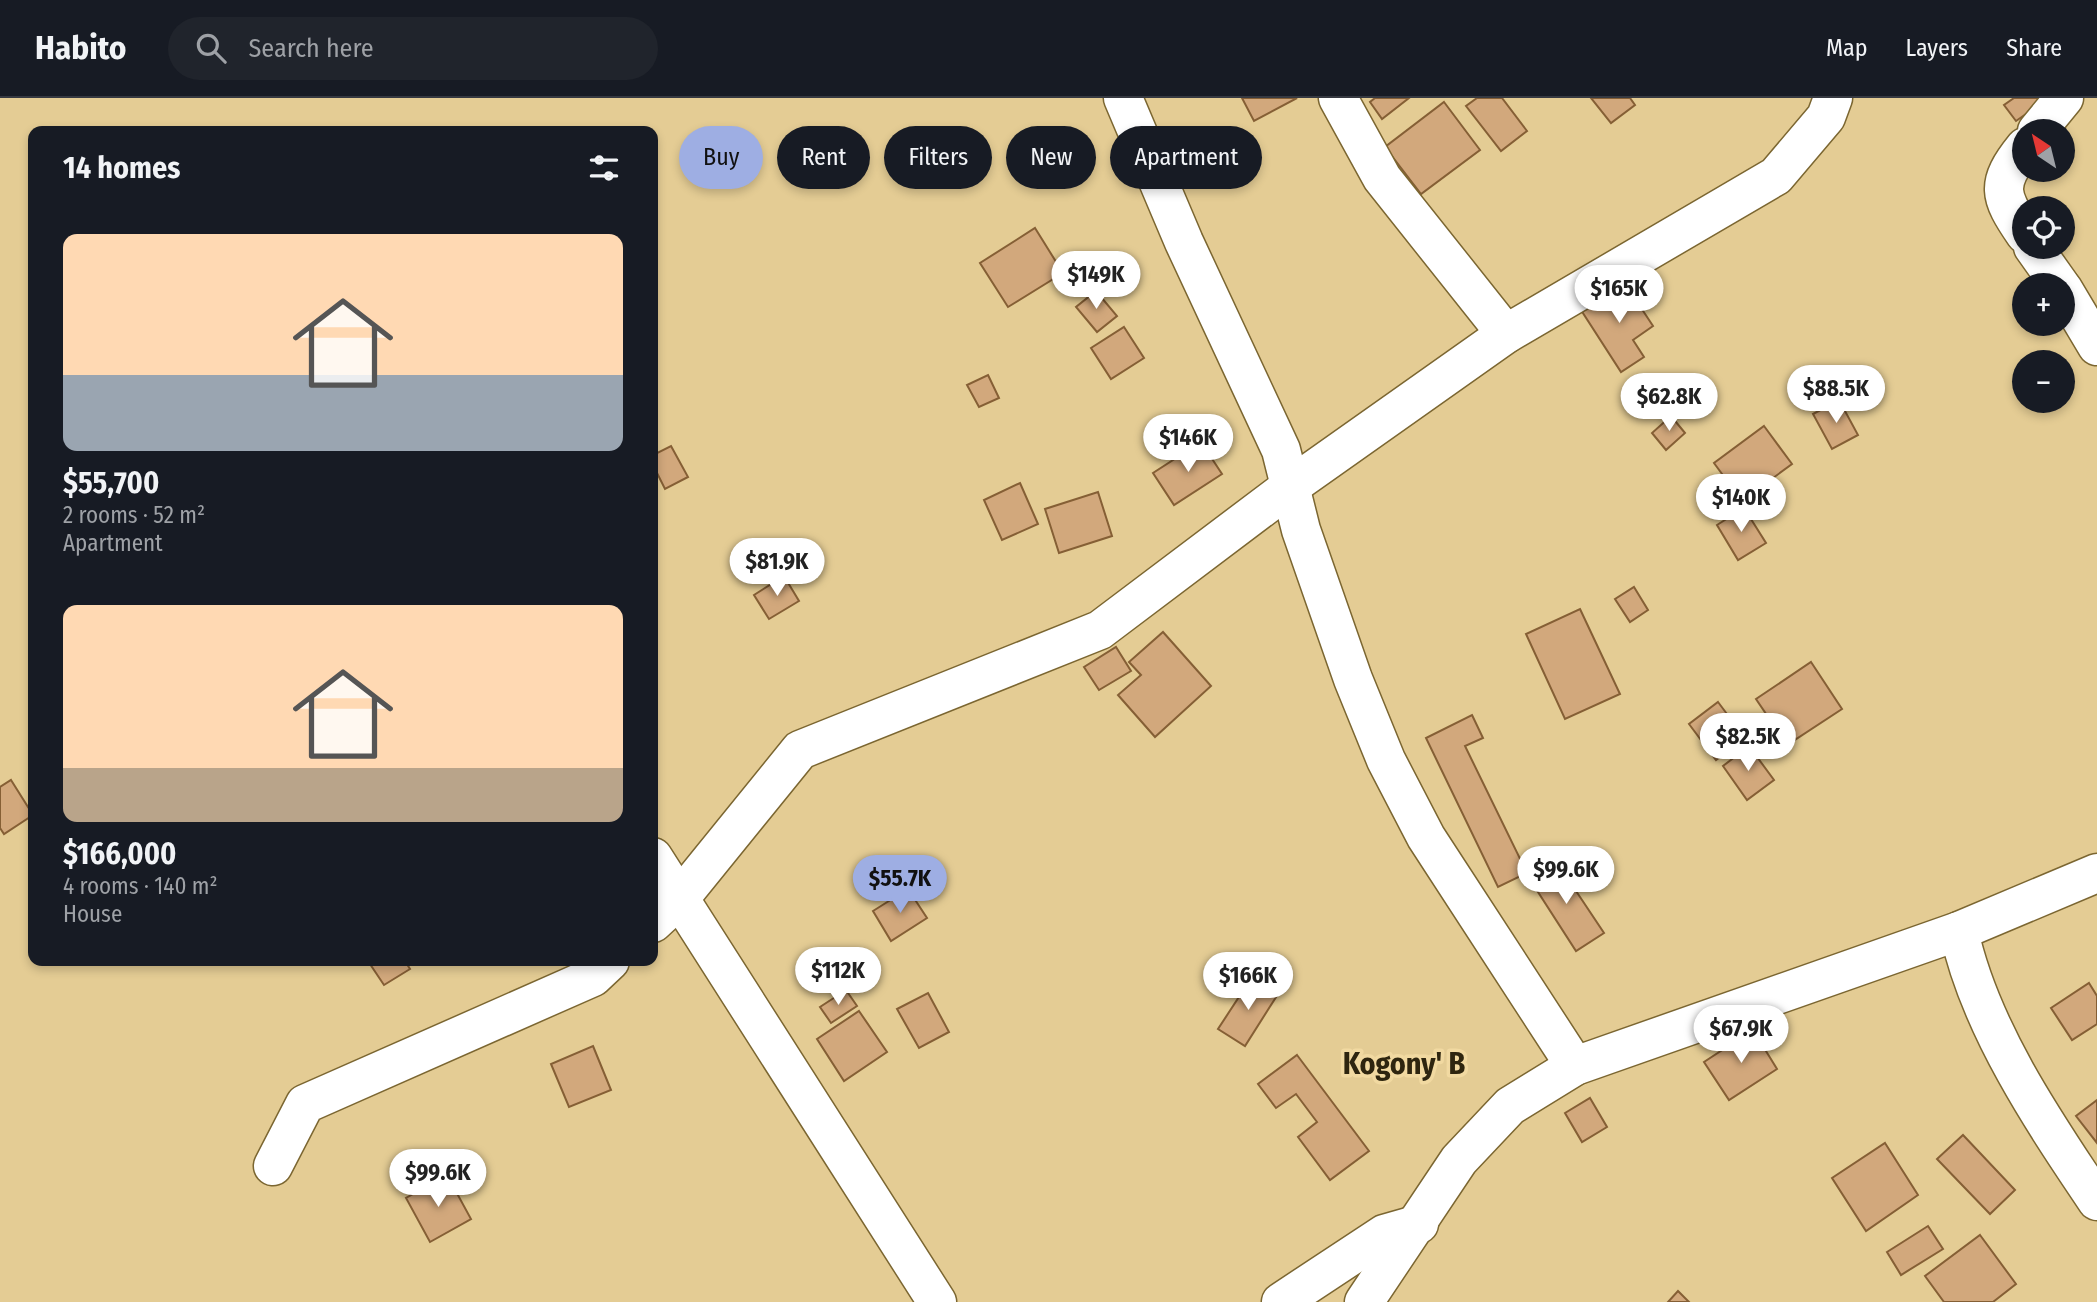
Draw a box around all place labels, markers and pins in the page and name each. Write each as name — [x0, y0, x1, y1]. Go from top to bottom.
pin: $149K — [1047, 252, 1145, 311]
pin: $165K — [1570, 266, 1668, 325]
pin: $88.5K — [1779, 366, 1893, 425]
pin: $62.8K — [1612, 374, 1726, 433]
pin: $146K — [1139, 414, 1237, 474]
pin: $140K — [1692, 474, 1790, 534]
pin: $81.9K — [720, 538, 834, 598]
pin: $82.5K — [1691, 714, 1805, 773]
pin: $99.6K — [1509, 846, 1623, 906]
pin: $55.7K — [843, 856, 957, 915]
pin: $112K — [789, 948, 887, 1007]
pin: $166K — [1199, 953, 1297, 1012]
pin: $67.9K — [1684, 1006, 1798, 1065]
pin: $99.6K — [381, 1150, 495, 1209]

